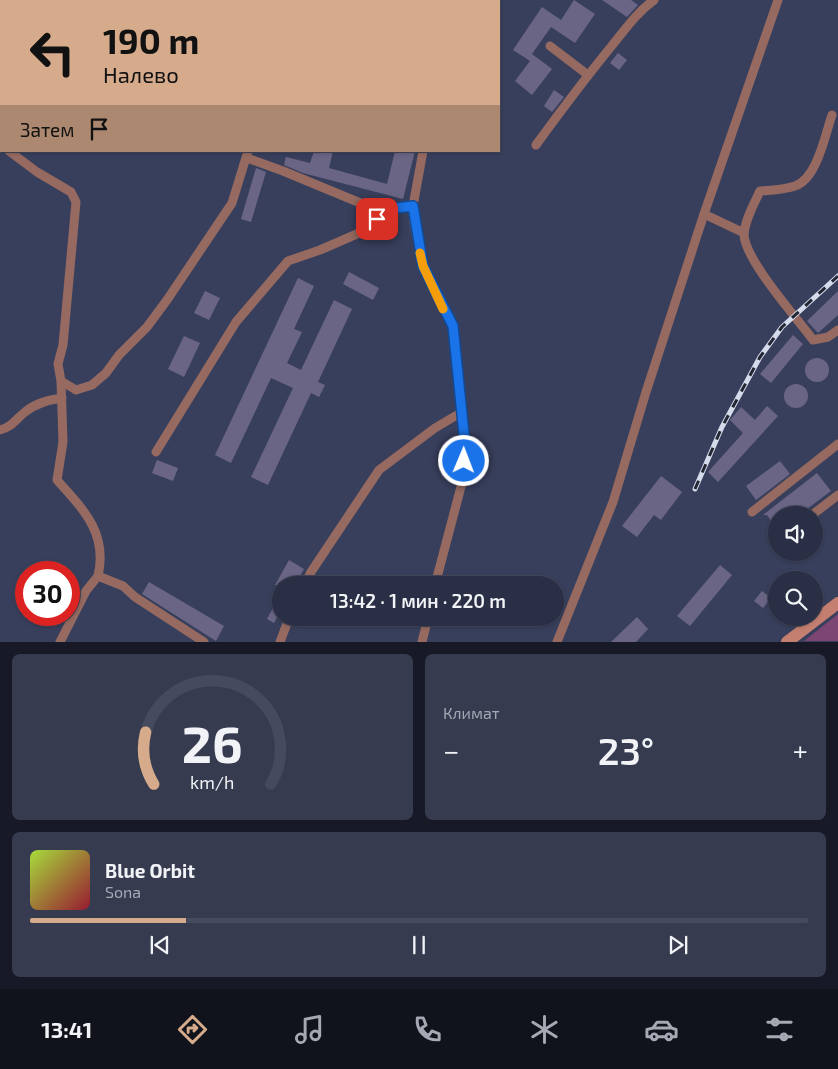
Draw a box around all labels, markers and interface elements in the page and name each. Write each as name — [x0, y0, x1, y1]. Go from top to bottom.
text: 190 m — [103, 19, 199, 61]
icon: left — [20, 20, 85, 85]
text: Налево — [103, 61, 179, 87]
icon: arrive — [85, 115, 113, 143]
text: Затем — [20, 118, 75, 141]
pin — [356, 198, 398, 240]
icon: arrive — [363, 205, 391, 233]
position arrow — [437, 434, 489, 486]
map controls — [768, 506, 823, 626]
button: sound — [768, 506, 823, 561]
speed limit sign: 30 — [15, 561, 80, 626]
button: search — [768, 571, 823, 626]
text: 13:42 · 1 мин · 220 m — [330, 589, 506, 612]
text: Климат — [443, 703, 500, 722]
text: 26 — [182, 711, 243, 773]
text: 23° — [598, 727, 654, 773]
text: − — [443, 733, 459, 767]
text: + — [793, 733, 808, 767]
text: km/h — [190, 771, 235, 793]
text: Blue Orbit — [105, 859, 195, 882]
text: Sona — [105, 882, 141, 901]
icon: previous — [146, 931, 174, 959]
icon: pause — [405, 931, 433, 959]
icon: next — [664, 931, 692, 959]
icon: directions — [175, 1012, 210, 1047]
icon: music — [292, 1012, 327, 1047]
icon: phone — [410, 1012, 445, 1047]
icon: climate — [527, 1012, 562, 1047]
icon: car — [644, 1012, 679, 1047]
icon: filters — [762, 1012, 797, 1047]
text: 13:41 — [41, 1016, 92, 1042]

